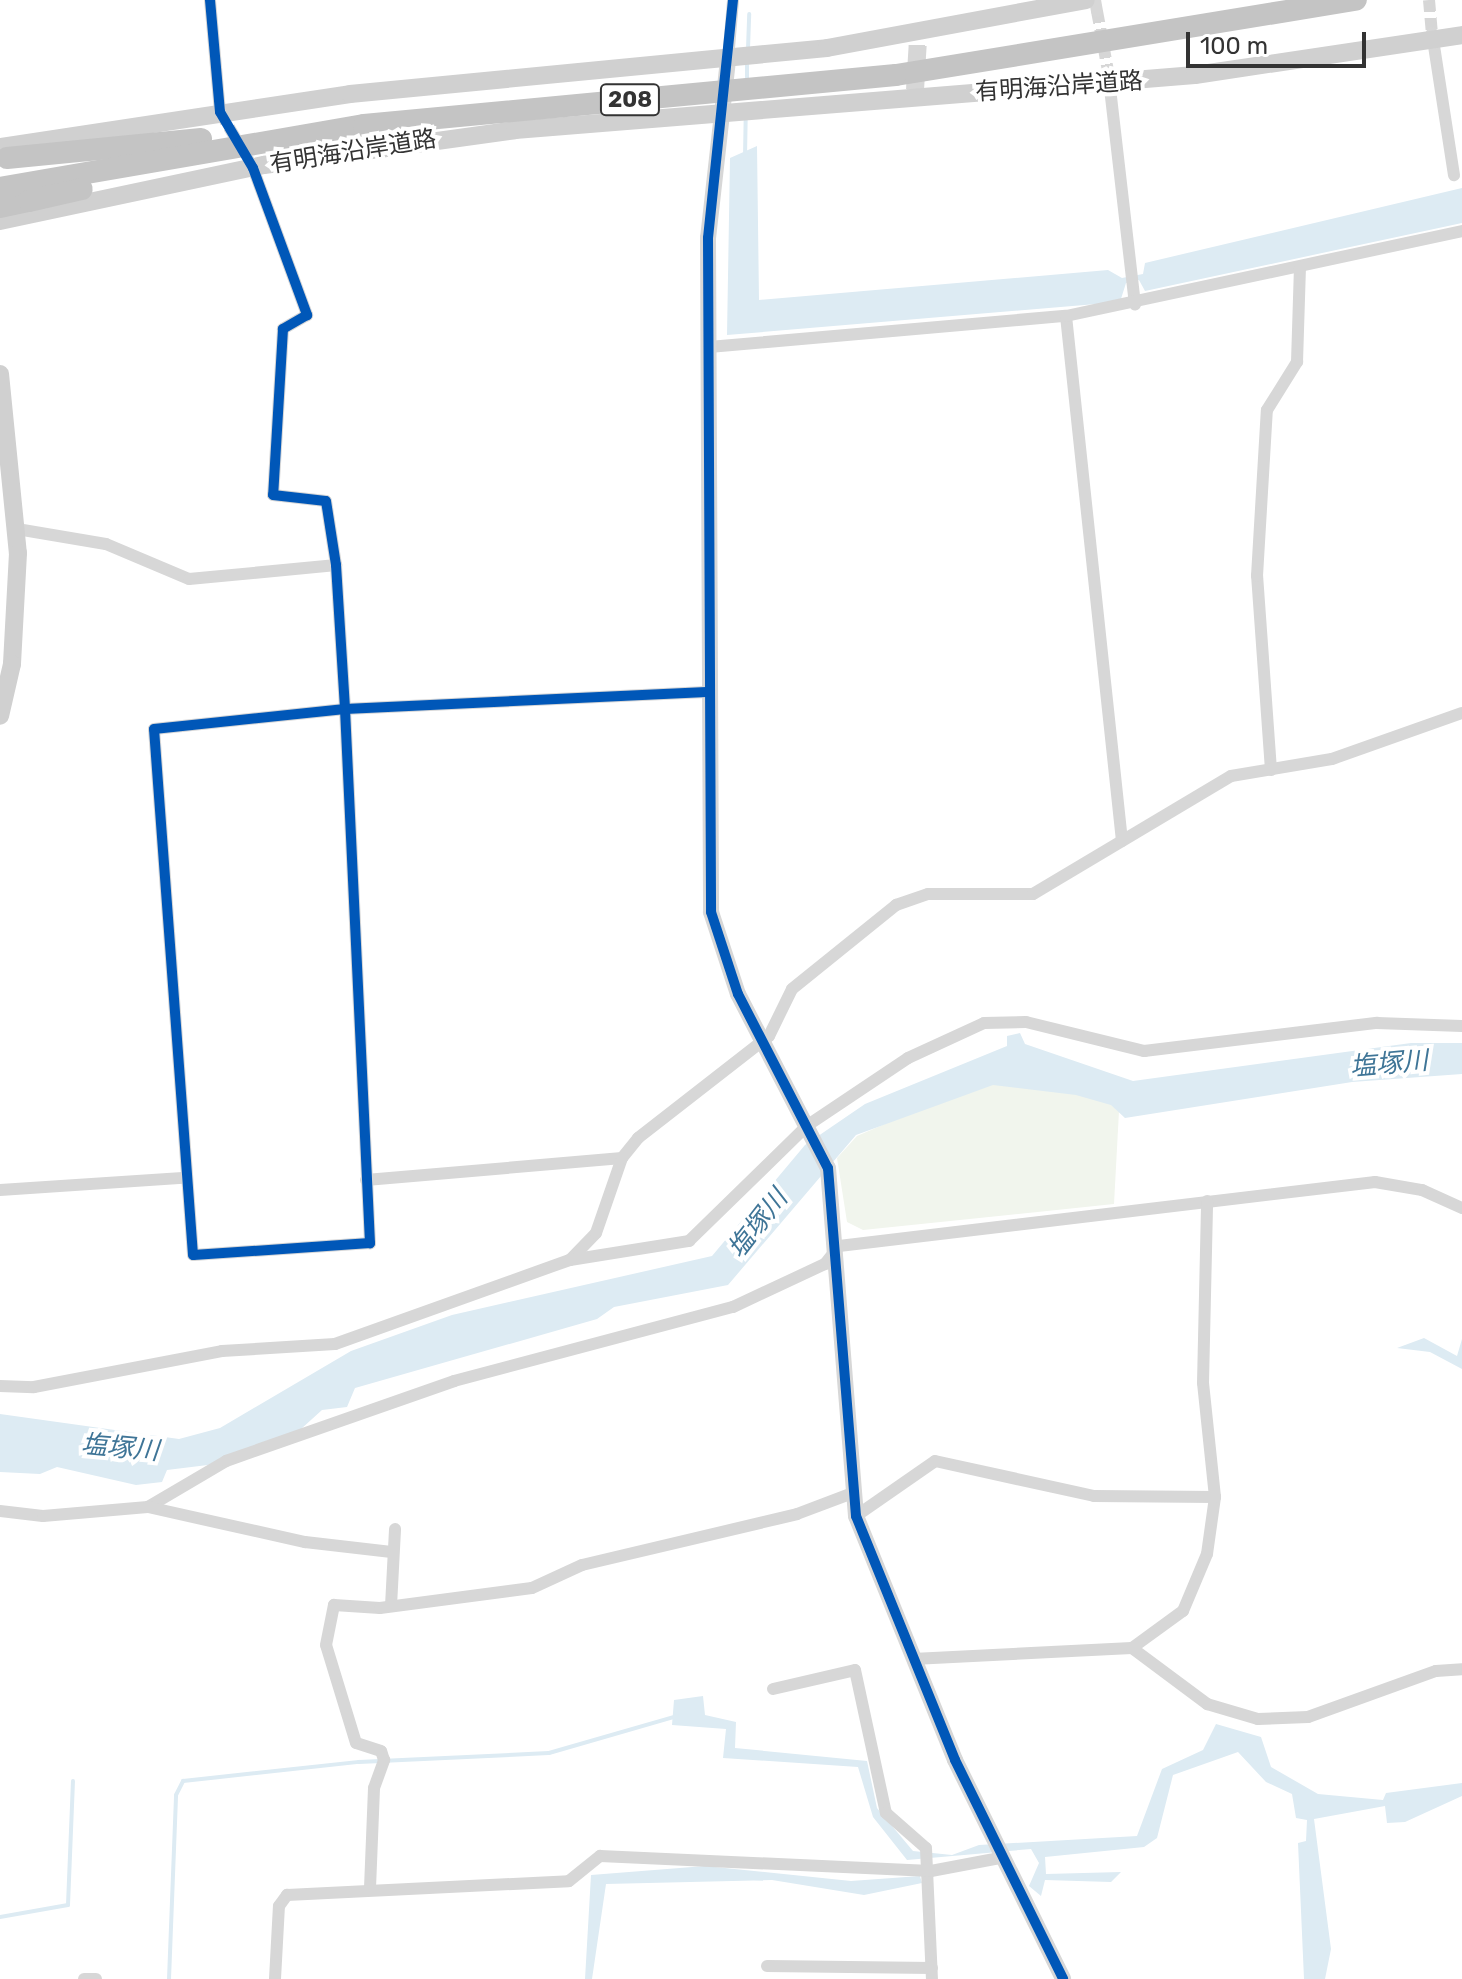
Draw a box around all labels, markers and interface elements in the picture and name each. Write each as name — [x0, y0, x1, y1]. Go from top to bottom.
scale bar — [1190, 16, 1370, 66]
text: 100 m — [1200, 32, 1268, 60]
street label: 有明海沿岸道路 — [974, 67, 1144, 107]
road number: 208 — [598, 82, 662, 118]
street label: 有明海沿岸道路 — [268, 125, 438, 179]
water label: 塩塚川 — [1349, 1045, 1429, 1083]
water label: 塩塚川 — [722, 1184, 794, 1264]
water label: 塩塚川 — [80, 1429, 160, 1467]

